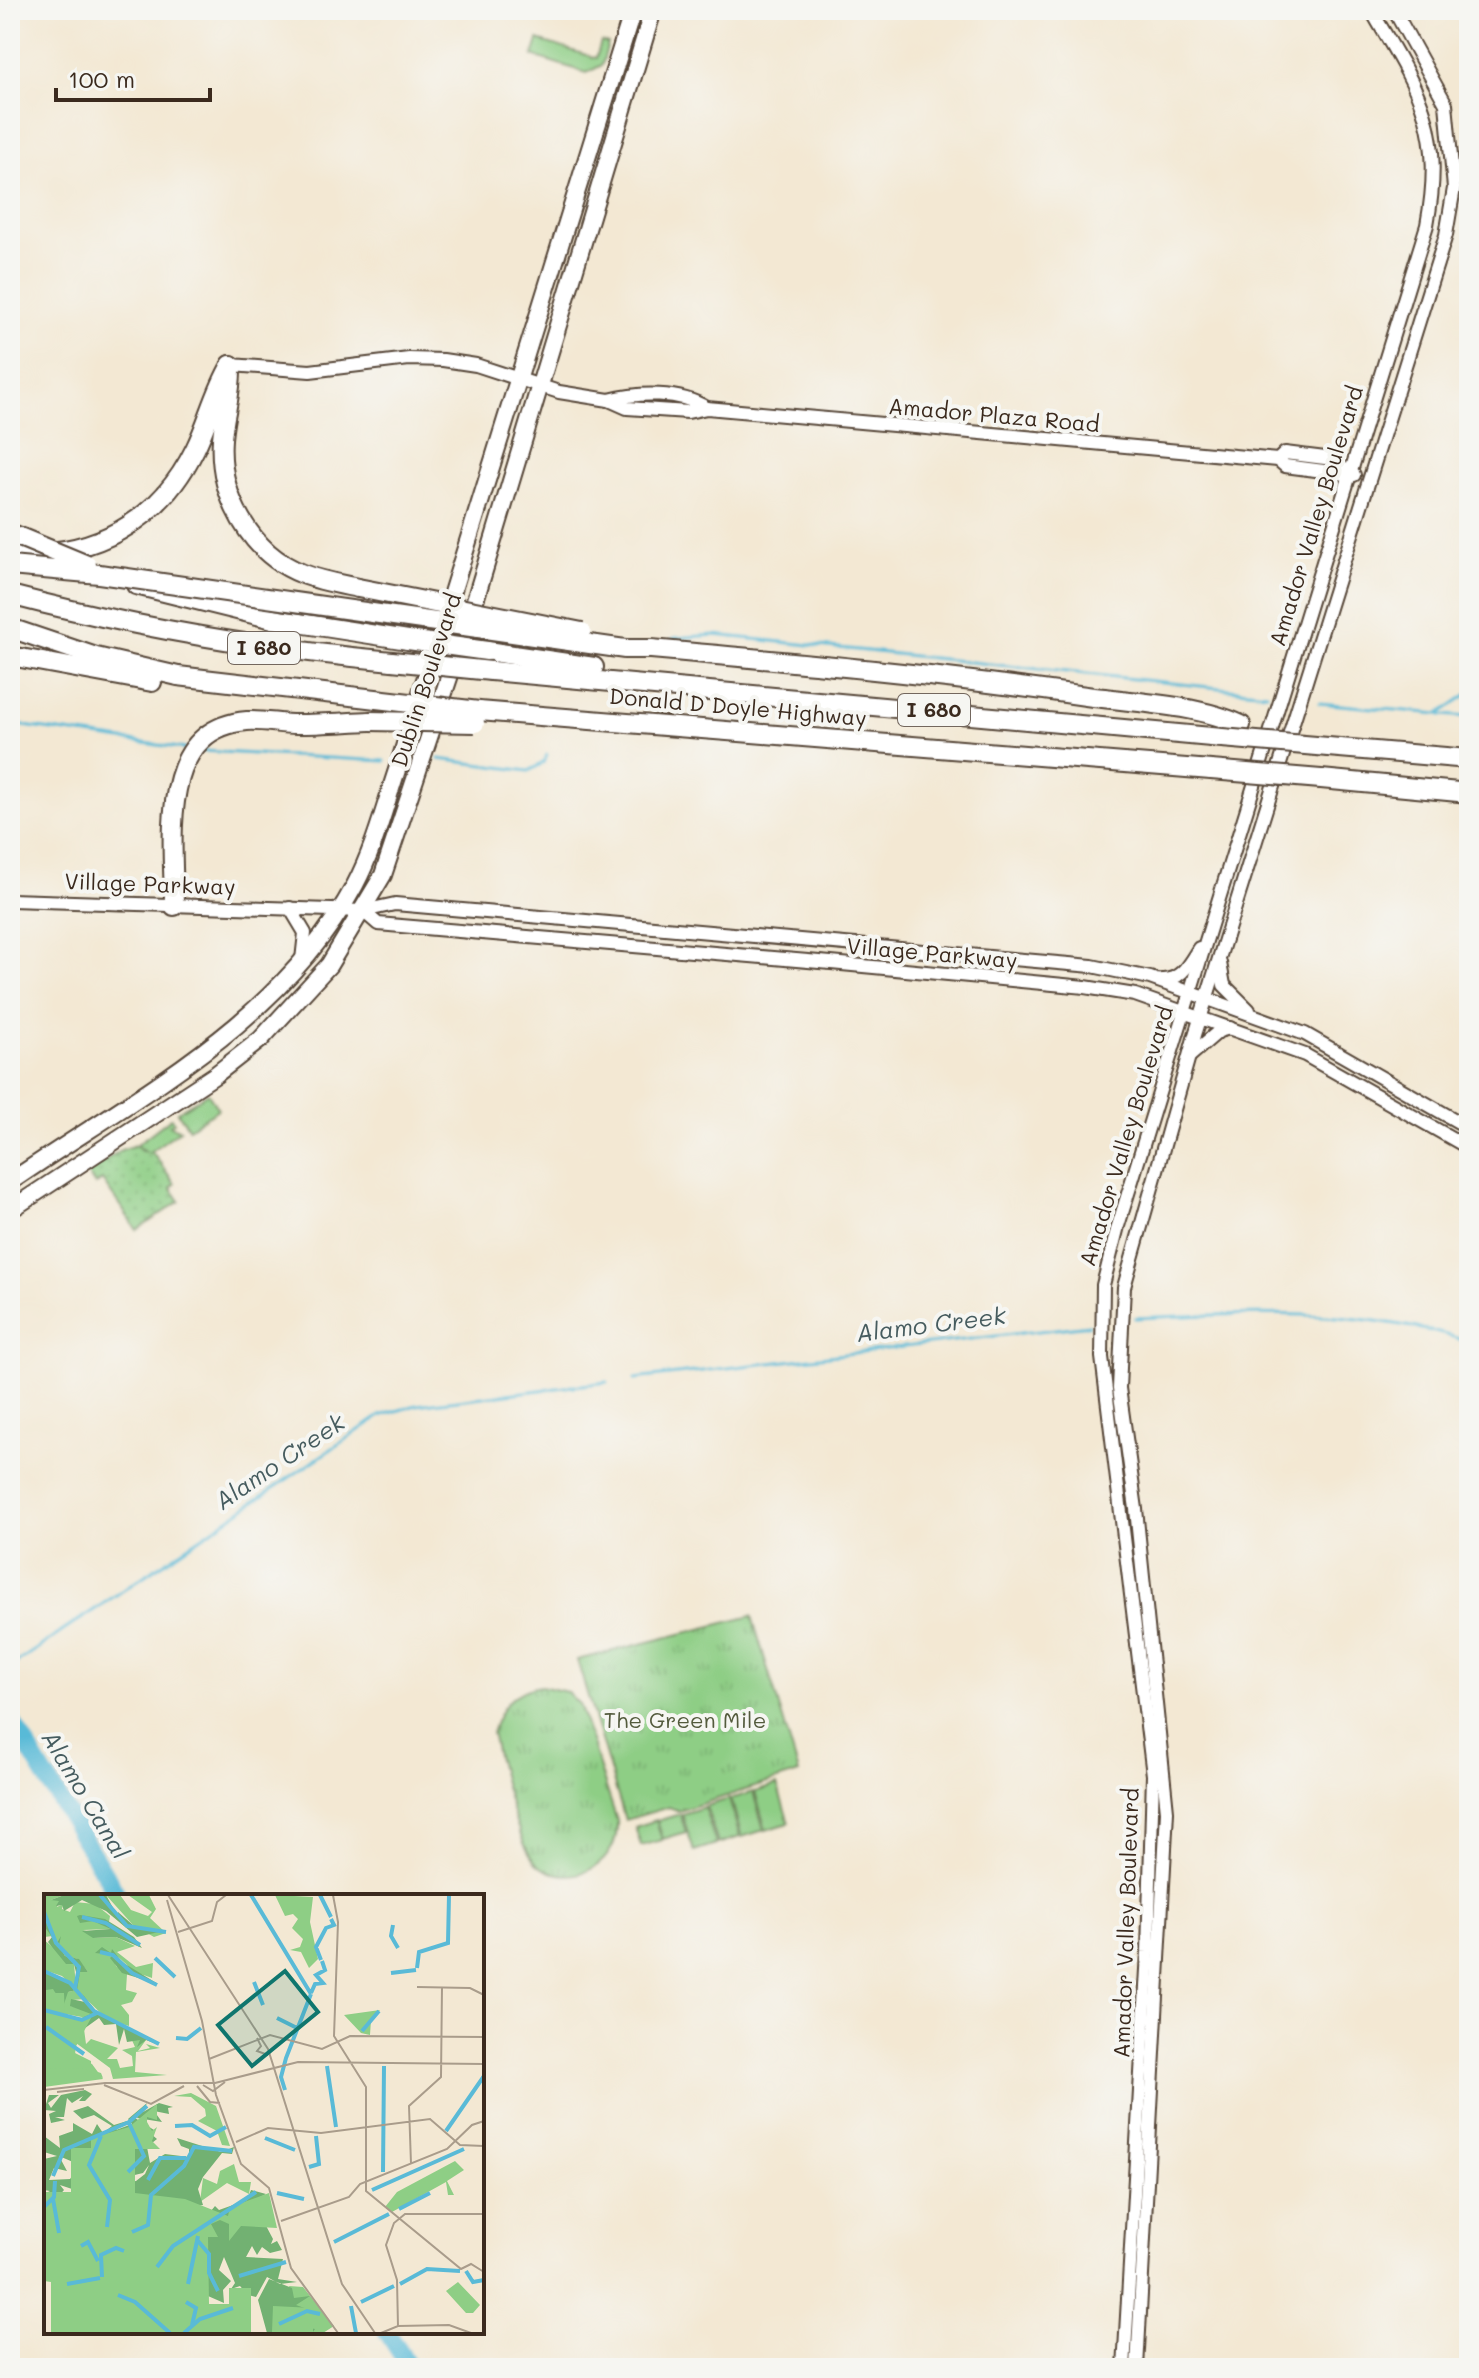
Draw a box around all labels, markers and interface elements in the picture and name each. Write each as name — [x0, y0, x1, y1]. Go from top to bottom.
scale bar — [56, 52, 210, 102]
text: 100 m — [68, 63, 135, 94]
street label: Amador Valley Boulevard — [1262, 382, 1369, 650]
street label: Amador Plaza Road — [887, 391, 1101, 438]
street label: Dublin Boulevard — [384, 589, 467, 770]
road number: I 680 — [228, 632, 300, 664]
street label: Donald D Doyle Highway — [608, 681, 868, 732]
road number: I 680 — [898, 694, 970, 726]
street label: Village Parkway — [64, 866, 236, 901]
street label: Village Parkway — [846, 931, 1019, 974]
street label: Amador Valley Boulevard — [1072, 1002, 1179, 1270]
water label: Alamo Creek — [854, 1299, 1009, 1348]
water label: Alamo Creek — [208, 1405, 351, 1516]
park label: The Green Mile — [604, 1705, 766, 1734]
water label: Alamo Canal — [36, 1724, 137, 1864]
street label: Amador Valley Boulevard — [1106, 1787, 1145, 2059]
inset map — [44, 1894, 484, 2334]

